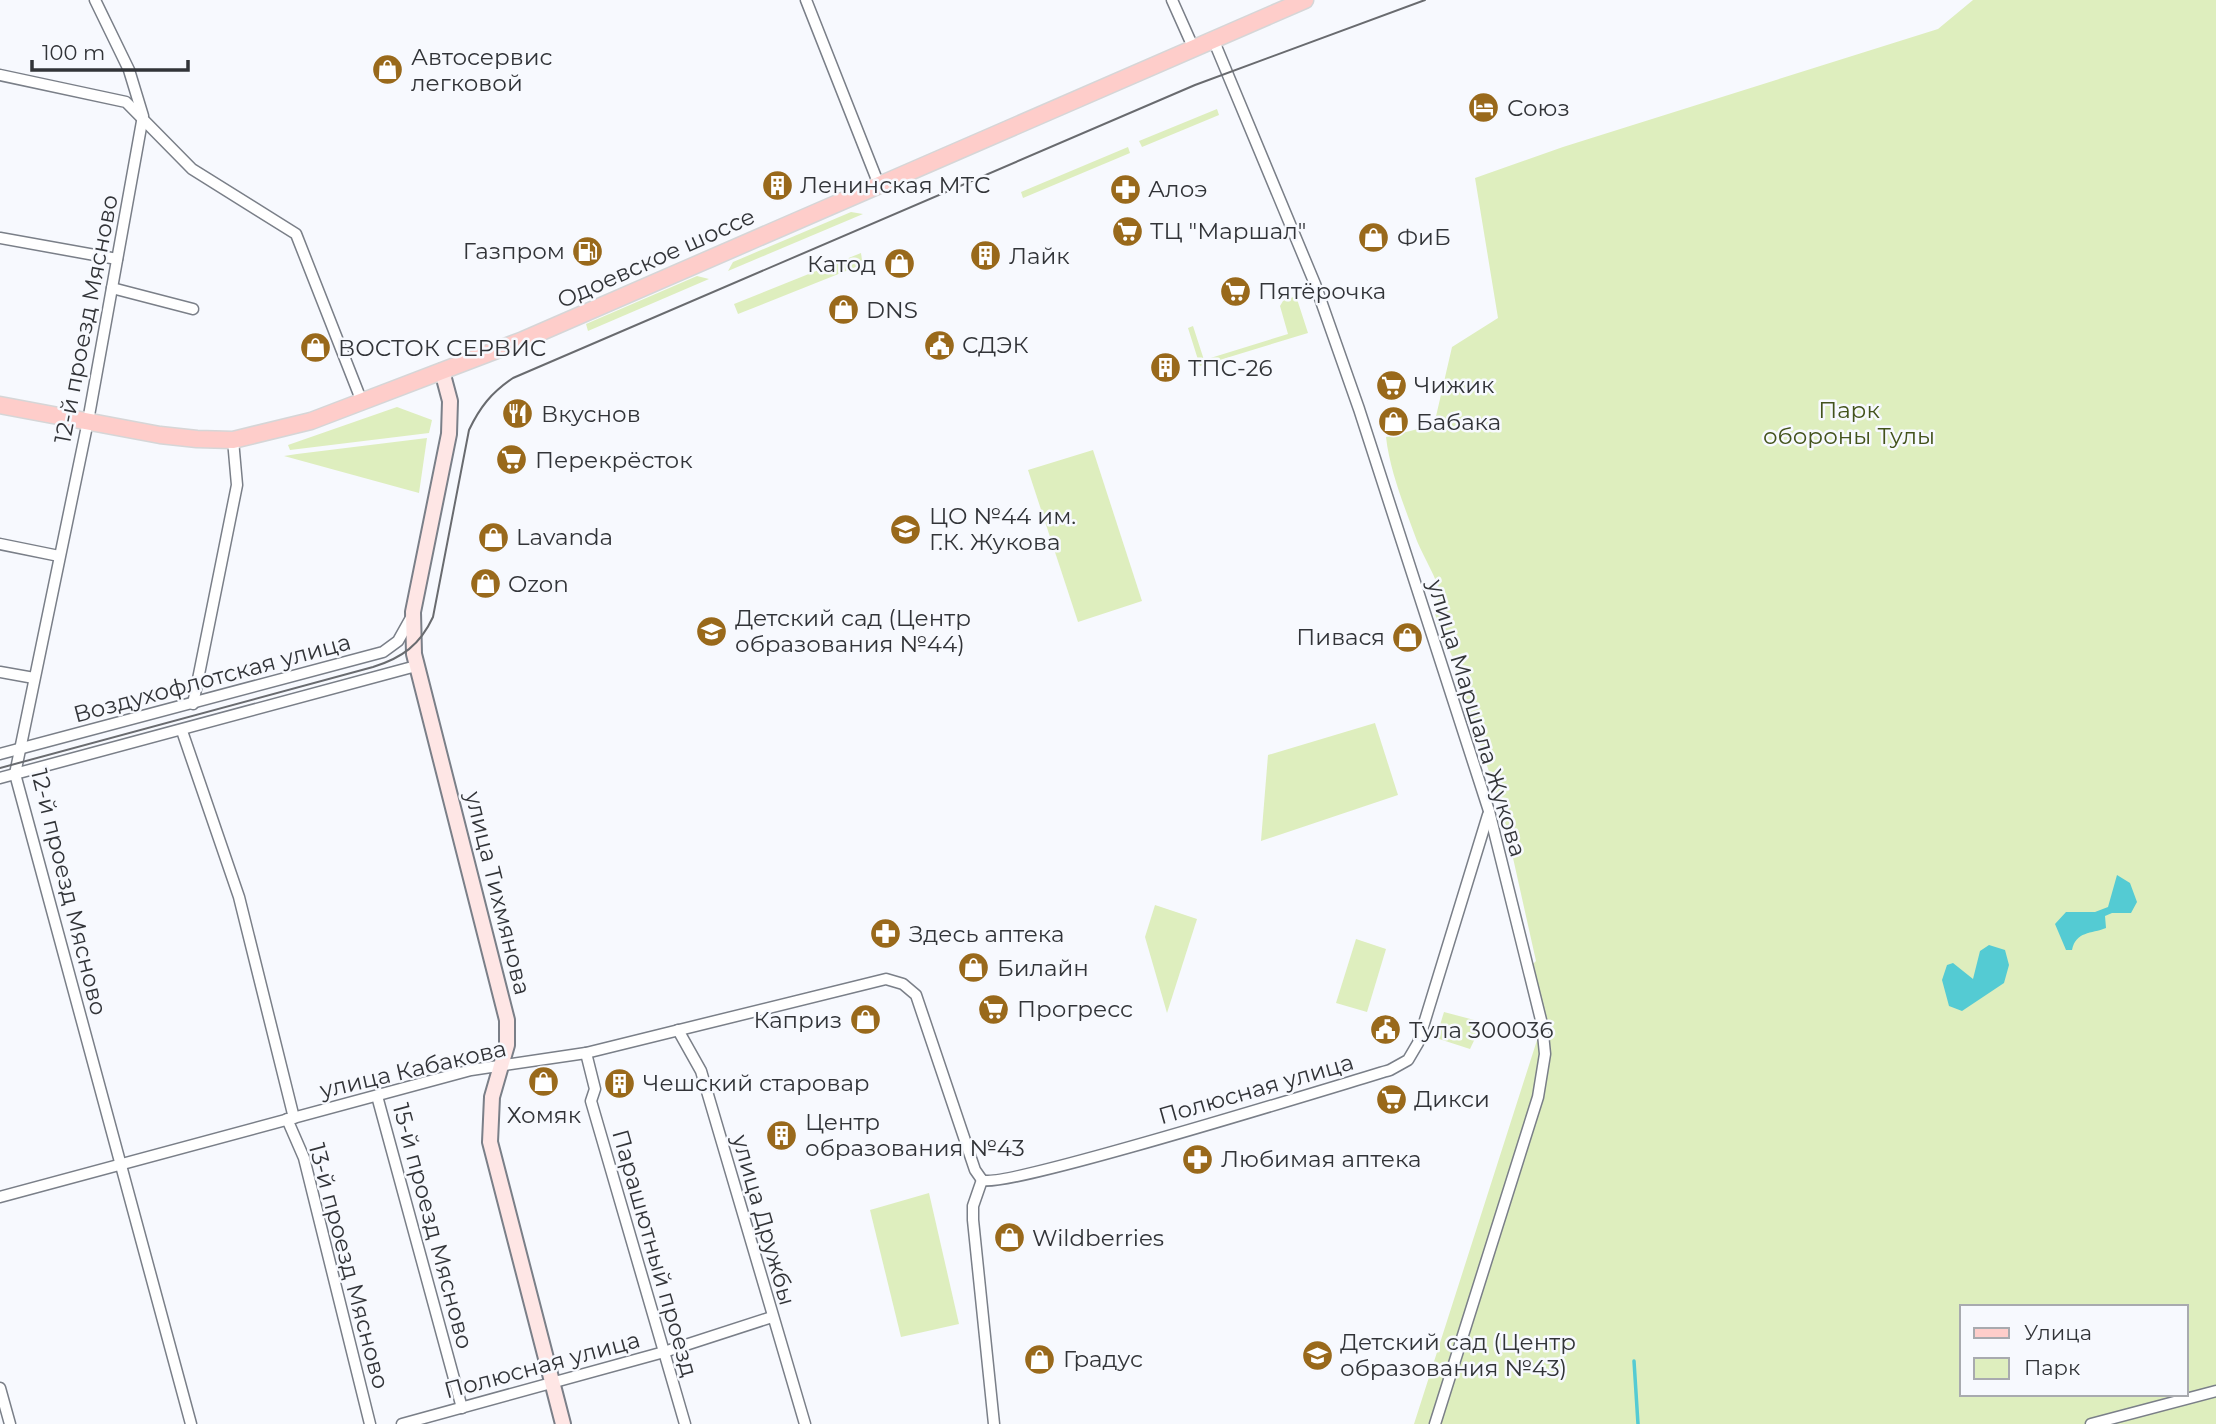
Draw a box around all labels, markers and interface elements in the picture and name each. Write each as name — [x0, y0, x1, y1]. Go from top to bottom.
scale bar — [32, 28, 187, 72]
text: 100 m — [42, 40, 105, 65]
place label: Автосервис легковой — [411, 43, 553, 97]
shop icon: Автосервис легковой — [371, 53, 405, 87]
hotel icon: Союз — [1467, 91, 1501, 125]
place label: Союз — [1507, 94, 1570, 122]
building icon: Ленинская МТС — [760, 168, 794, 202]
place label: Ленинская МТС — [800, 171, 991, 199]
pharmacy icon: Алоэ — [1108, 172, 1142, 206]
place label: Алоэ — [1148, 175, 1207, 203]
street label: 12-й проезд Мясново — [48, 192, 124, 446]
street label: Одоевское шоссе — [553, 202, 759, 314]
supermarket icon: ТЦ "Маршал" — [1110, 214, 1144, 248]
place label: ТЦ "Маршал" — [1150, 217, 1306, 245]
shop icon: ФиБ — [1357, 220, 1391, 254]
place label: ФиБ — [1397, 223, 1451, 251]
fuel station icon: Газпром — [571, 234, 605, 268]
place label: Газпром — [463, 237, 565, 265]
building icon: Лайк — [969, 239, 1003, 273]
place label: Лайк — [1009, 242, 1070, 270]
shop icon: Катод — [882, 247, 916, 281]
place label: Катод — [807, 250, 876, 278]
supermarket icon: Пятёрочка — [1218, 274, 1252, 308]
place label: Пятёрочка — [1258, 277, 1386, 305]
shop icon: DNS — [826, 293, 860, 327]
place label: DNS — [866, 296, 918, 324]
public building icon: СДЭК — [922, 328, 956, 362]
shop icon: ВОСТОК СЕРВИС — [298, 331, 332, 365]
place label: СДЭК — [962, 331, 1029, 359]
place label: ВОСТОК СЕРВИС — [338, 334, 546, 362]
building icon: ТПС-26 — [1148, 351, 1182, 385]
place label: ТПС-26 — [1188, 354, 1273, 382]
supermarket icon: Чижик — [1374, 368, 1408, 402]
place label: Чижик — [1414, 371, 1495, 399]
park label: Парк обороны Тулы — [1763, 396, 1935, 450]
restaurant icon: Вкуснов — [501, 397, 535, 431]
place label: Вкуснов — [541, 400, 641, 428]
shop icon: Бабака — [1376, 405, 1410, 439]
place label: Бабака — [1416, 408, 1501, 436]
supermarket icon: Перекрёсток — [495, 443, 529, 477]
place label: Перекрёсток — [535, 446, 693, 474]
place label: ЦО №44 им. Г.К. Жукова — [929, 502, 1076, 556]
school or university icon: ЦО №44 им. Г.К. Жукова — [889, 512, 923, 546]
shop icon: Lavanda — [476, 520, 510, 554]
place label: Lavanda — [516, 523, 613, 551]
shop icon: Ozon — [468, 567, 502, 601]
place label: Ozon — [508, 570, 569, 598]
street label: улица Маршала Жукова — [1421, 575, 1533, 860]
place label: Детский сад (Центр образования №44) — [735, 604, 971, 658]
school or university icon: Детский сад (Центр образования №44) — [695, 614, 729, 648]
shop icon: Пивася — [1391, 620, 1425, 654]
place label: Пивася — [1296, 623, 1385, 651]
street label: Воздухофлотская улица — [70, 627, 354, 729]
street label: 12-й проезд Мясново — [25, 766, 113, 1018]
street label: улица Тихмянова — [459, 787, 537, 998]
pharmacy icon: Здесь аптека — [869, 917, 903, 951]
place label: Здесь аптека — [909, 920, 1064, 948]
shop icon: Билайн — [957, 951, 991, 985]
place label: Билайн — [997, 954, 1089, 982]
supermarket icon: Прогресс — [977, 992, 1011, 1026]
place label: Прогресс — [1017, 995, 1133, 1023]
shop icon: Каприз — [848, 1003, 882, 1037]
place label: Каприз — [753, 1006, 842, 1034]
public building icon: Тула 300036 — [1369, 1013, 1403, 1047]
place label: Тула 300036 — [1409, 1016, 1553, 1044]
street label: улица Кабакова — [316, 1034, 509, 1104]
street label: Полюсная улица — [1155, 1048, 1357, 1130]
shop icon: Хомяк — [527, 1064, 561, 1098]
building icon: Чешский старовар — [603, 1066, 637, 1100]
place label: Чешский старовар — [643, 1069, 870, 1097]
supermarket icon: Дикси — [1374, 1082, 1408, 1116]
place label: Дикси — [1414, 1085, 1490, 1113]
street label: 15-й проезд Мясново — [387, 1100, 479, 1352]
place label: Хомяк — [507, 1101, 582, 1129]
place label: Центр образования №43 — [805, 1108, 1025, 1162]
building icon: Центр образования №43 — [765, 1118, 799, 1152]
street label: Парашютный проезд — [606, 1126, 704, 1380]
street label: улица Дружбы — [726, 1131, 802, 1308]
street label: 13-й проезд Мясново — [303, 1140, 395, 1392]
pharmacy icon: Любимая аптека — [1181, 1142, 1215, 1176]
place label: Любимая аптека — [1221, 1145, 1421, 1173]
shop icon: Wildberries — [992, 1221, 1026, 1255]
place label: Wildberries — [1032, 1224, 1164, 1252]
legend — [1960, 1305, 2188, 1396]
text: Улица — [2024, 1320, 2092, 1345]
street label: Полюсная улица — [441, 1325, 643, 1405]
place label: Детский сад (Центр образования №43) — [1340, 1328, 1576, 1382]
school or university icon: Детский сад (Центр образования №43) — [1300, 1338, 1334, 1372]
shop icon: Градус — [1023, 1342, 1057, 1376]
place label: Градус — [1063, 1345, 1143, 1373]
text: Парк — [2024, 1355, 2080, 1380]

